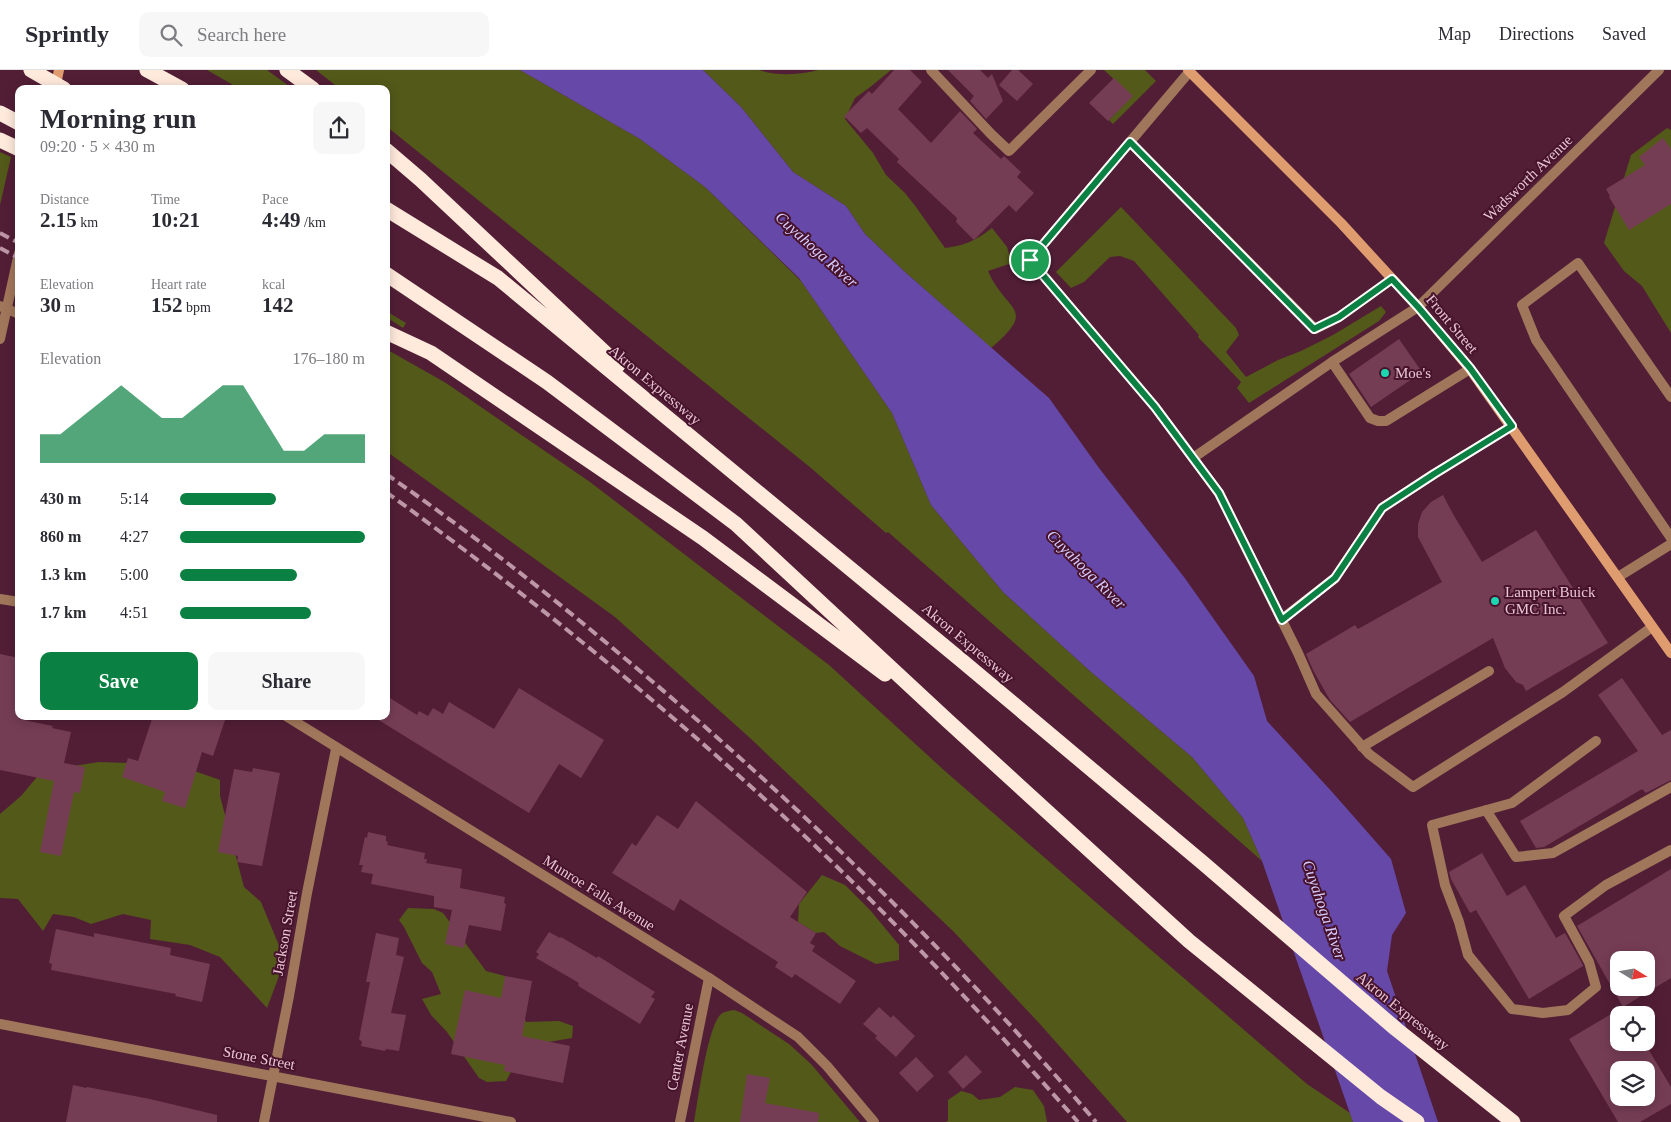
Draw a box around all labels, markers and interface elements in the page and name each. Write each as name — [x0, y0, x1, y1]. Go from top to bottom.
search box — [139, 12, 489, 57]
text: Sprintly — [25, 21, 109, 47]
icon: search — [157, 21, 185, 49]
text: Search here — [197, 24, 286, 45]
text: Map — [1438, 24, 1471, 44]
text: Directions — [1499, 24, 1574, 44]
text: Saved — [1602, 24, 1646, 44]
button: share — [313, 102, 365, 154]
text: Morning run — [40, 103, 196, 134]
street label: Wadsworth Avenue — [1481, 132, 1576, 224]
text: 09:20 · 5 × 430 m — [40, 138, 155, 155]
text: Distance — [40, 192, 89, 207]
text: Time — [151, 192, 180, 207]
text: Pace — [262, 192, 288, 207]
text: 2.15 — [40, 208, 77, 232]
text: 10:21 — [151, 208, 200, 232]
text: 4:49 — [262, 208, 301, 232]
water label: Cuyahoga River — [772, 208, 862, 292]
text: km — [77, 215, 98, 230]
text: /km — [301, 215, 326, 230]
pin — [1009, 239, 1051, 281]
icon: arrive — [1016, 246, 1044, 274]
text: Elevation — [40, 277, 94, 292]
text: Heart rate — [151, 277, 207, 292]
text: kcal — [262, 277, 285, 292]
street label: Front Street — [1423, 292, 1482, 357]
text: 30 — [40, 293, 61, 317]
text: 152 — [151, 293, 183, 317]
text: 142 — [262, 293, 294, 317]
text: m — [61, 300, 75, 315]
text: bpm — [183, 300, 211, 315]
street label: Akron Expressway — [606, 342, 704, 428]
text: Elevation — [40, 350, 101, 367]
text: 176–180 m — [293, 350, 365, 367]
place label: Moe's — [1395, 365, 1431, 381]
marker: Moe's — [1379, 367, 1391, 379]
text: 430 m — [40, 490, 81, 507]
text: 5:14 — [120, 490, 148, 507]
water label: Cuyahoga River — [1043, 526, 1130, 614]
text: 860 m — [40, 528, 81, 545]
text: 4:27 — [120, 528, 148, 545]
text: 1.3 km — [40, 566, 86, 583]
text: 5:00 — [120, 566, 148, 583]
place label: Lampert Buick GMC Inc. — [1505, 584, 1596, 617]
marker: Lampert Buick GMC Inc. — [1489, 595, 1501, 607]
street label: Akron Expressway — [919, 600, 1017, 686]
text: 1.7 km — [40, 604, 86, 621]
text: 4:51 — [120, 604, 148, 621]
button: Save — [40, 652, 198, 710]
button: Share — [208, 652, 365, 710]
street label: Munroe Falls Avenue — [540, 852, 658, 934]
water label: Cuyahoga River — [1299, 858, 1350, 963]
street label: Jackson Street — [270, 888, 301, 977]
north arrow — [1610, 951, 1655, 996]
map controls — [1610, 951, 1655, 1106]
street label: Akron Expressway — [1353, 969, 1453, 1054]
street label: Center Avenue — [664, 1002, 696, 1092]
button: locate — [1610, 1006, 1655, 1051]
street label: Stone Street — [222, 1043, 297, 1073]
button: layers — [1610, 1061, 1655, 1106]

